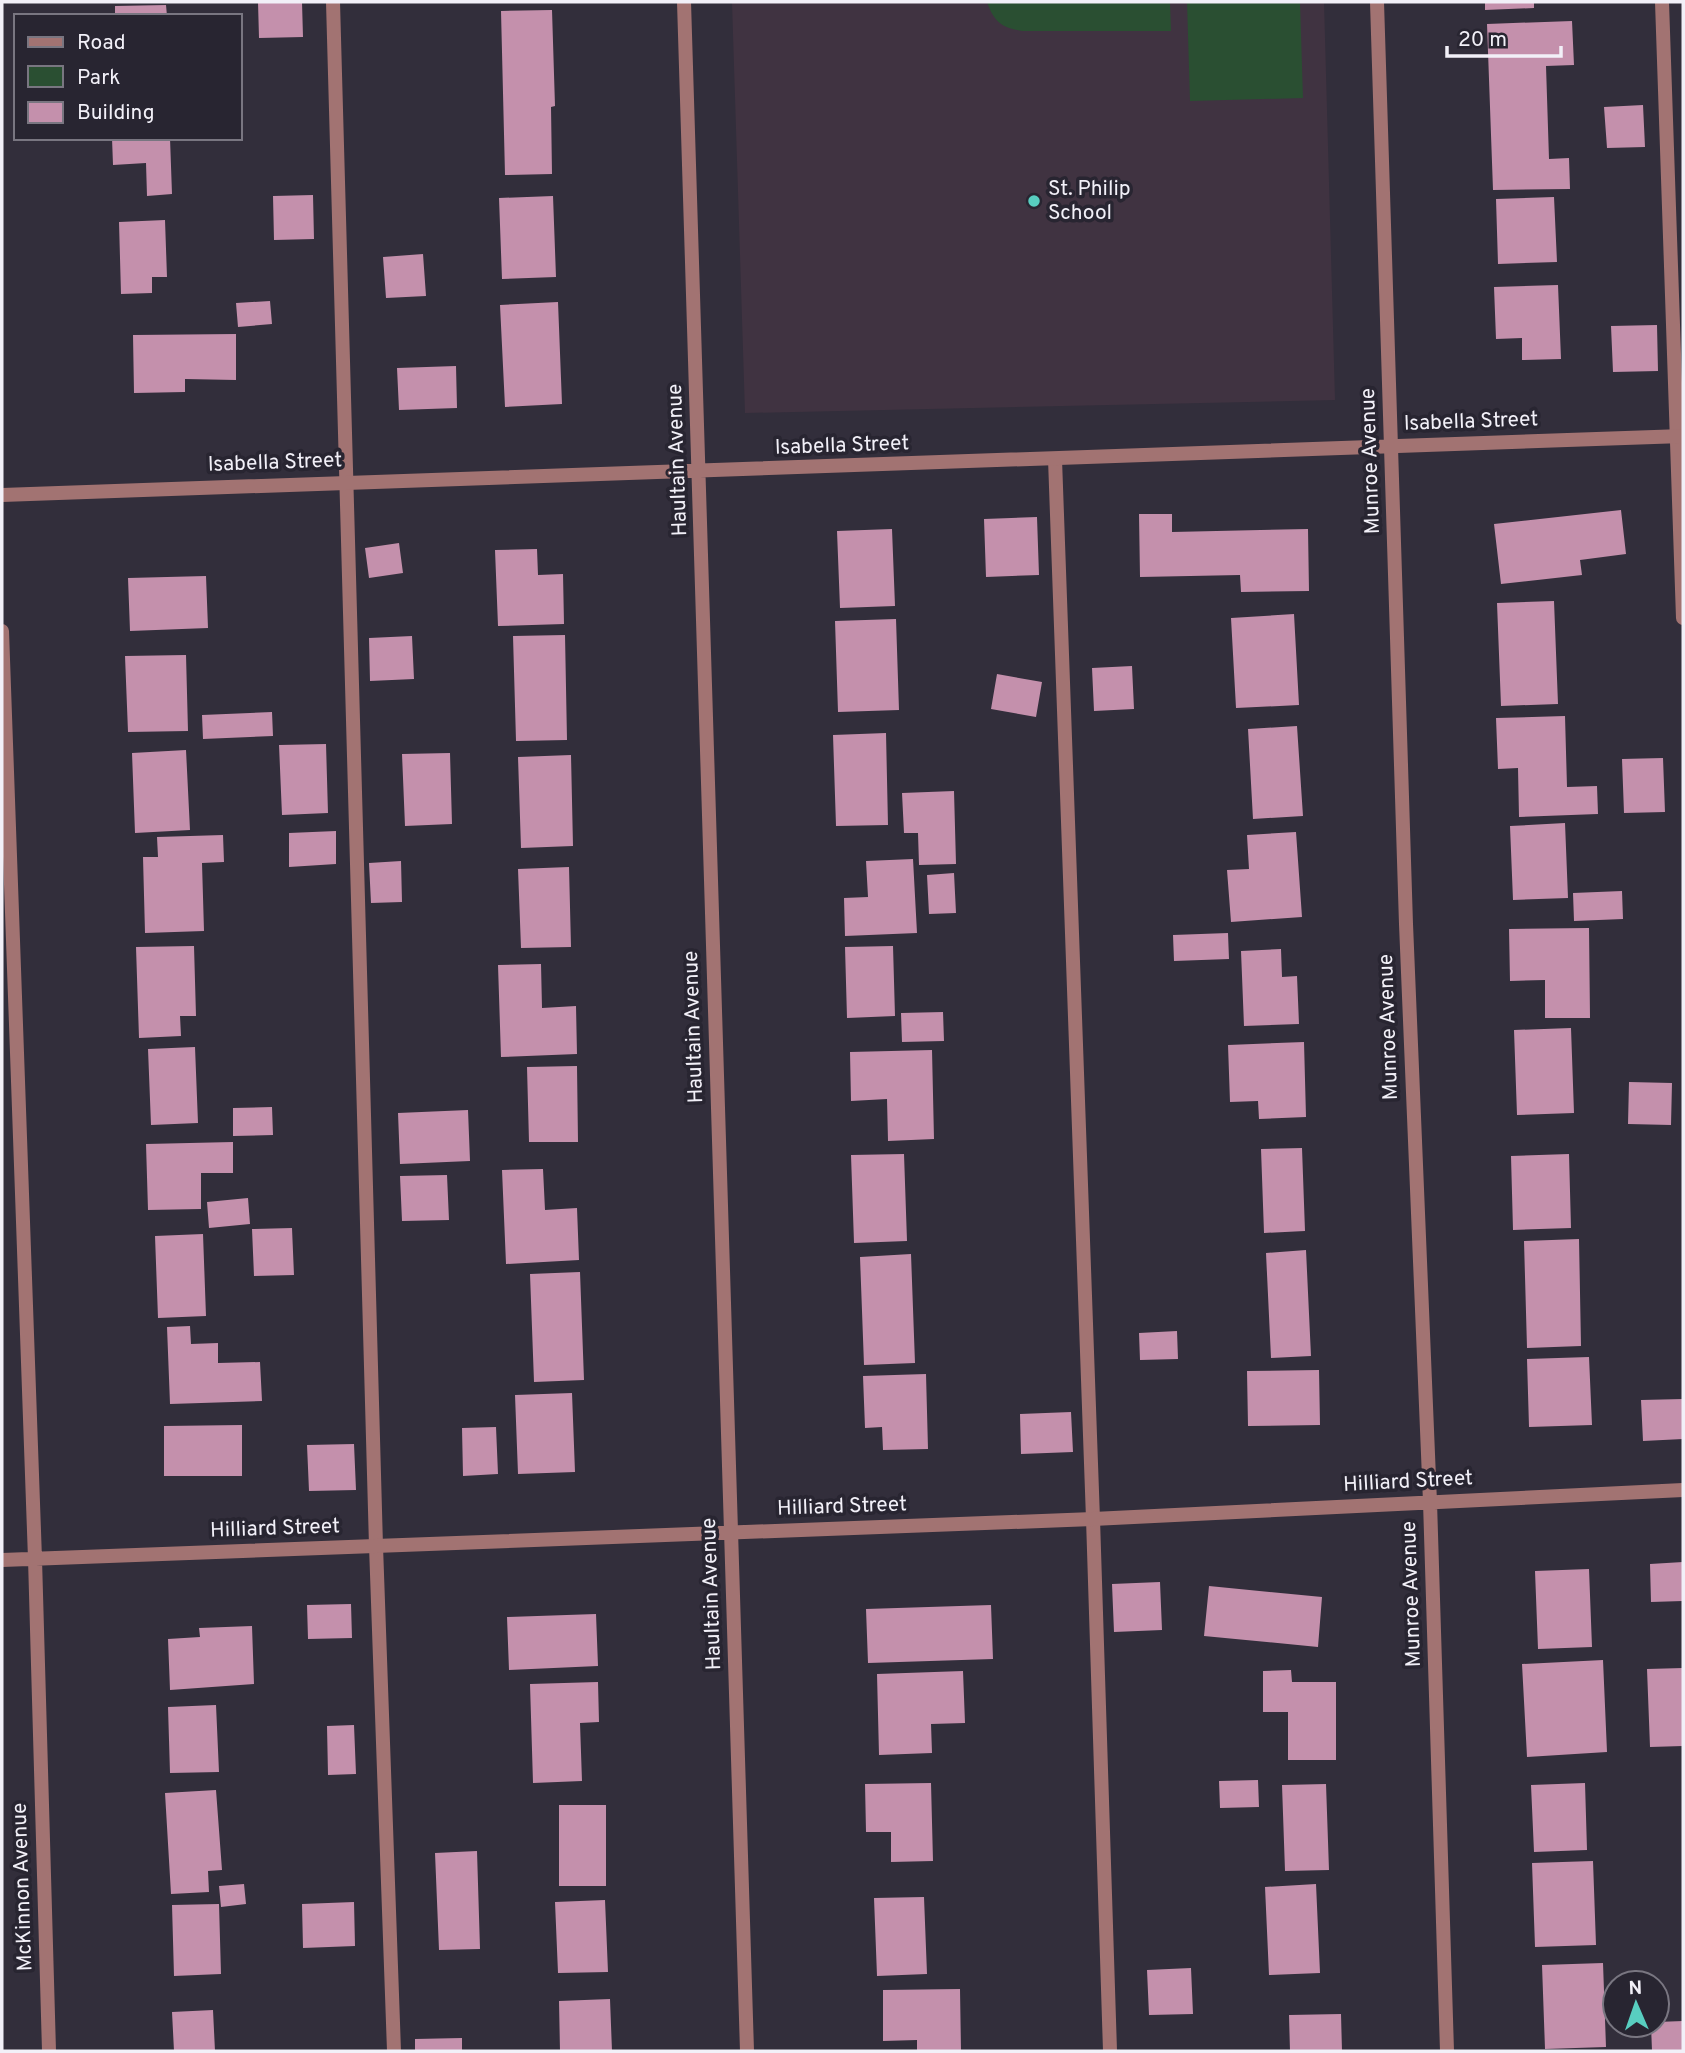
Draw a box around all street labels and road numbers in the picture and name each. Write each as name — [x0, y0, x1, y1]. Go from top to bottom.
street label: Haultain Avenue — [662, 383, 694, 537]
street label: Munroe Avenue — [1355, 387, 1387, 535]
street label: Isabella Street — [1403, 406, 1539, 438]
street label: Isabella Street — [774, 430, 910, 462]
street label: Isabella Street — [207, 447, 343, 479]
street label: Haultain Avenue — [678, 950, 710, 1104]
street label: Munroe Avenue — [1373, 953, 1405, 1101]
street label: Hilliard Street — [1342, 1465, 1474, 1499]
street label: Hilliard Street — [777, 1491, 907, 1523]
street label: Hilliard Street — [210, 1513, 340, 1545]
street label: Haultain Avenue — [696, 1517, 728, 1671]
street label: Munroe Avenue — [1396, 1520, 1428, 1668]
street label: McKinnon Avenue — [7, 1802, 39, 1972]

